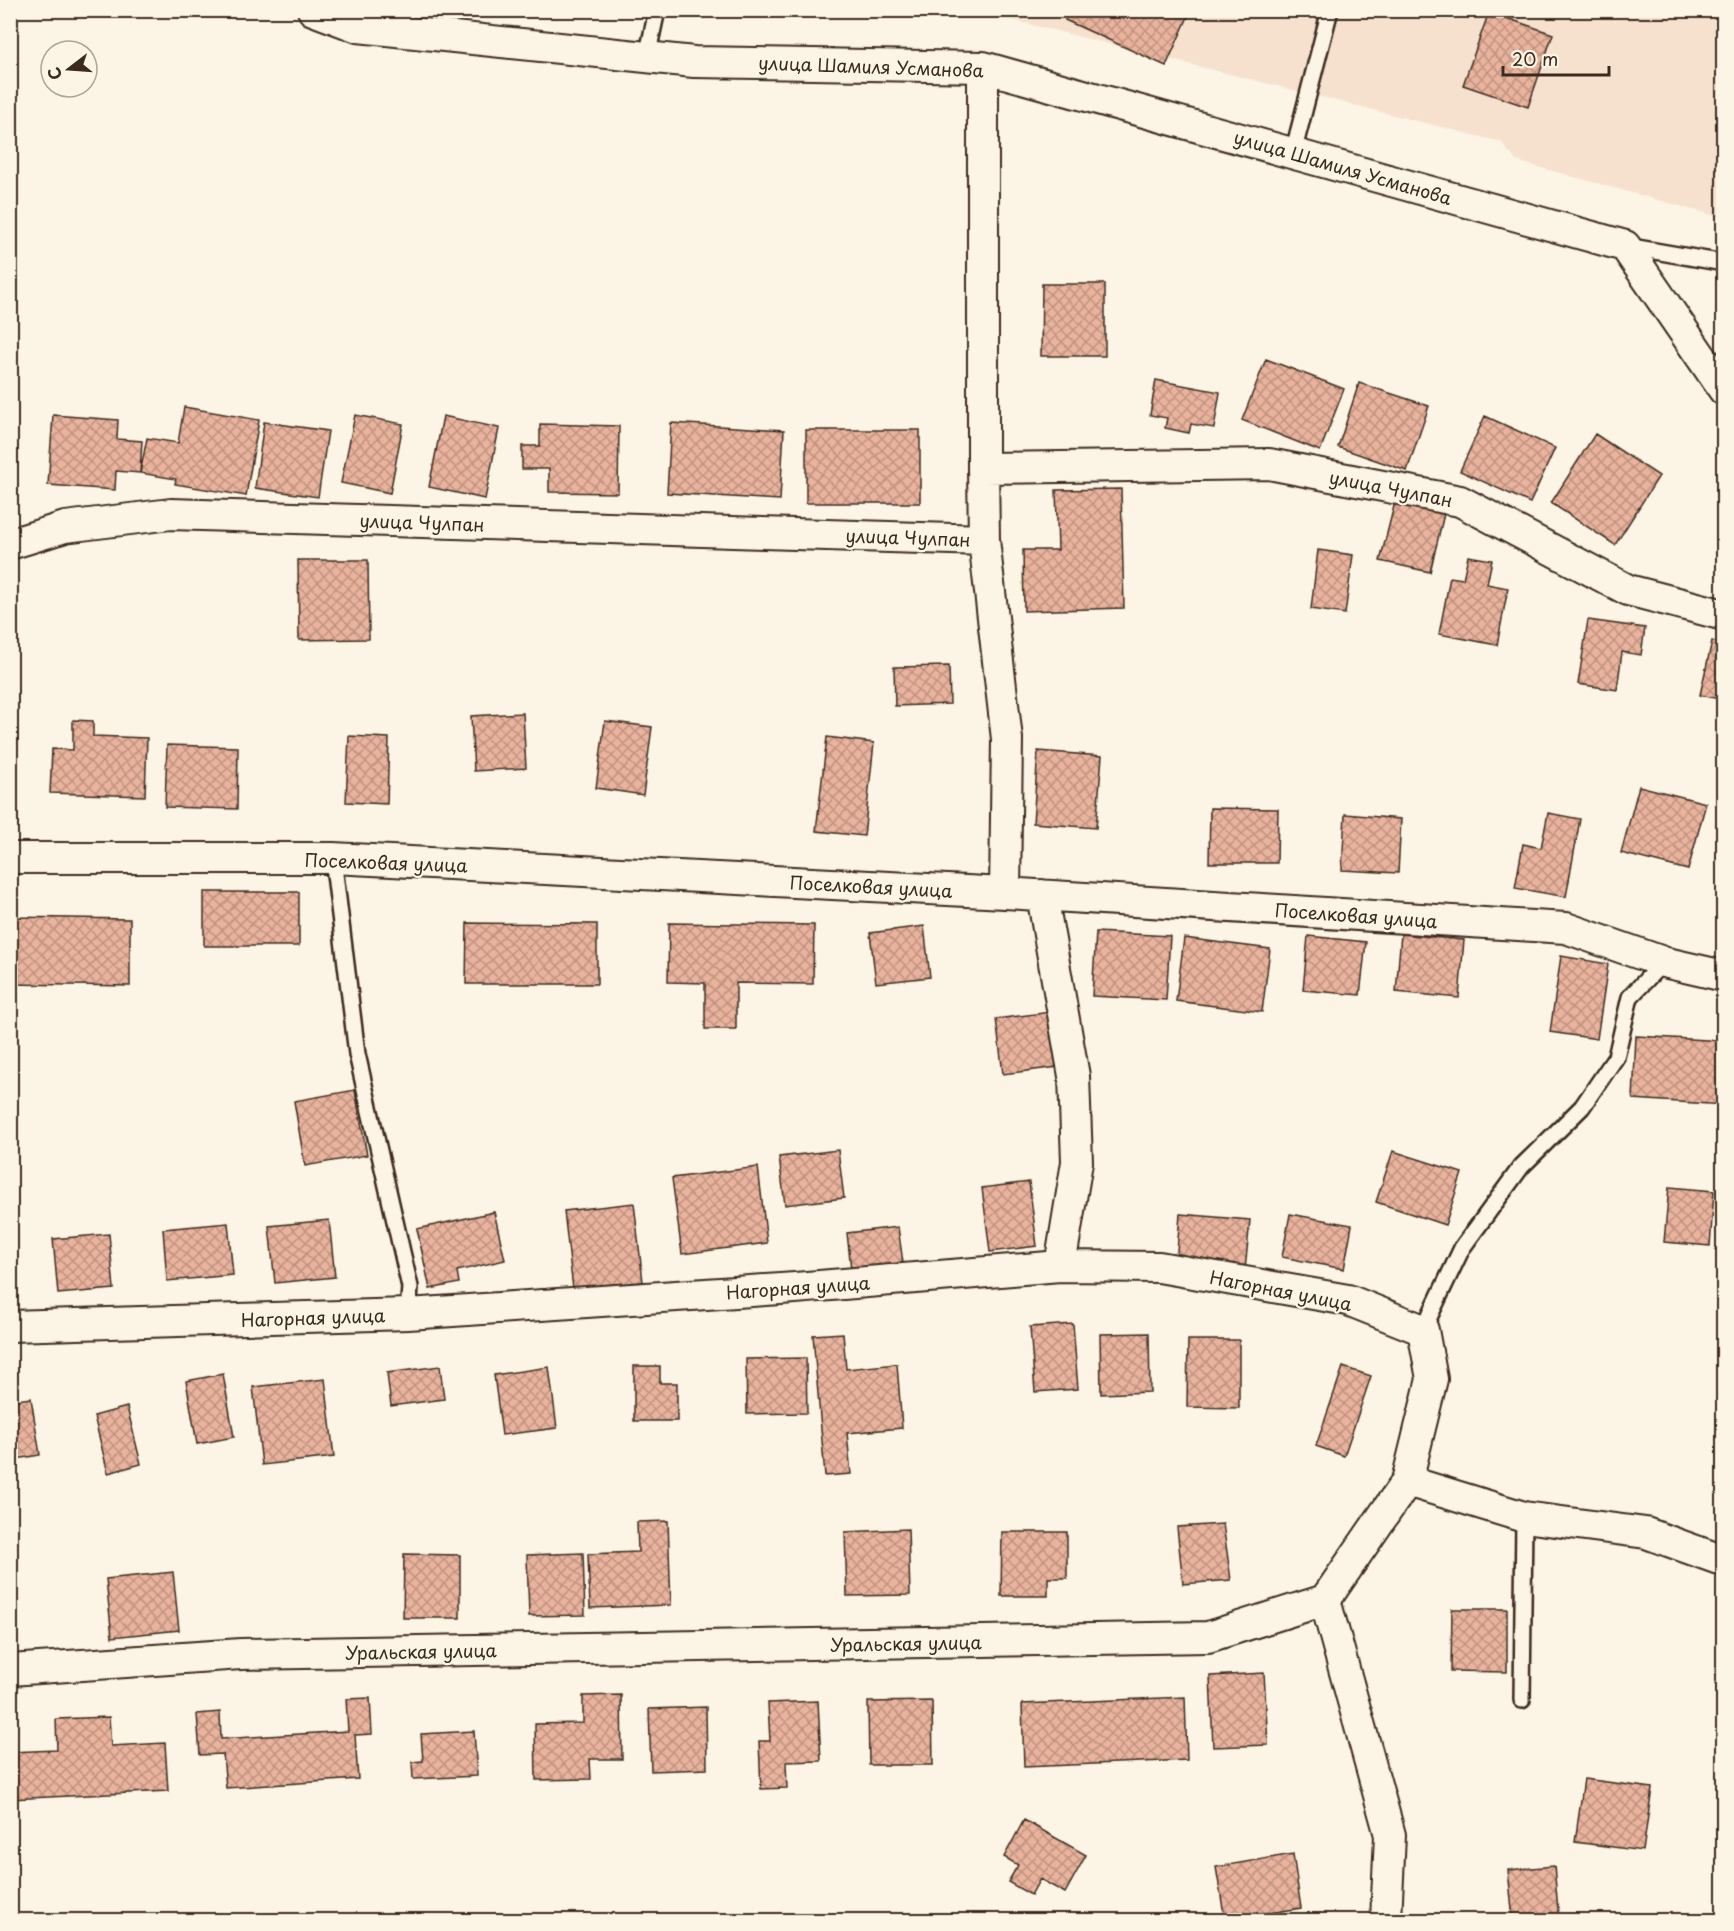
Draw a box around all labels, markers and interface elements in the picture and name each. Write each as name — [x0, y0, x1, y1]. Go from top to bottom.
north arrow — [39, 39, 99, 99]
scale bar — [1503, 39, 1610, 77]
text: 20 m — [1512, 45, 1558, 72]
street label: улица Шамиля Усманова — [758, 49, 985, 83]
text: С — [40, 64, 67, 83]
street label: улица Шамиля Усманова — [1231, 123, 1456, 211]
street label: улица Чулпан — [1327, 463, 1455, 513]
street label: улица Чулпан — [359, 506, 485, 538]
street label: улица Чулпан — [845, 521, 971, 553]
street label: Поселковая улица — [304, 846, 469, 878]
street label: Поселковая улица — [789, 868, 954, 904]
street label: Поселковая улица — [1274, 896, 1439, 934]
street label: Нагорная улица — [1208, 1263, 1355, 1317]
street label: Нагорная улица — [725, 1268, 871, 1305]
street label: Нагорная улица — [241, 1301, 386, 1333]
street label: Уральская улица — [830, 1628, 983, 1658]
street label: Уральская улица — [345, 1636, 498, 1666]

